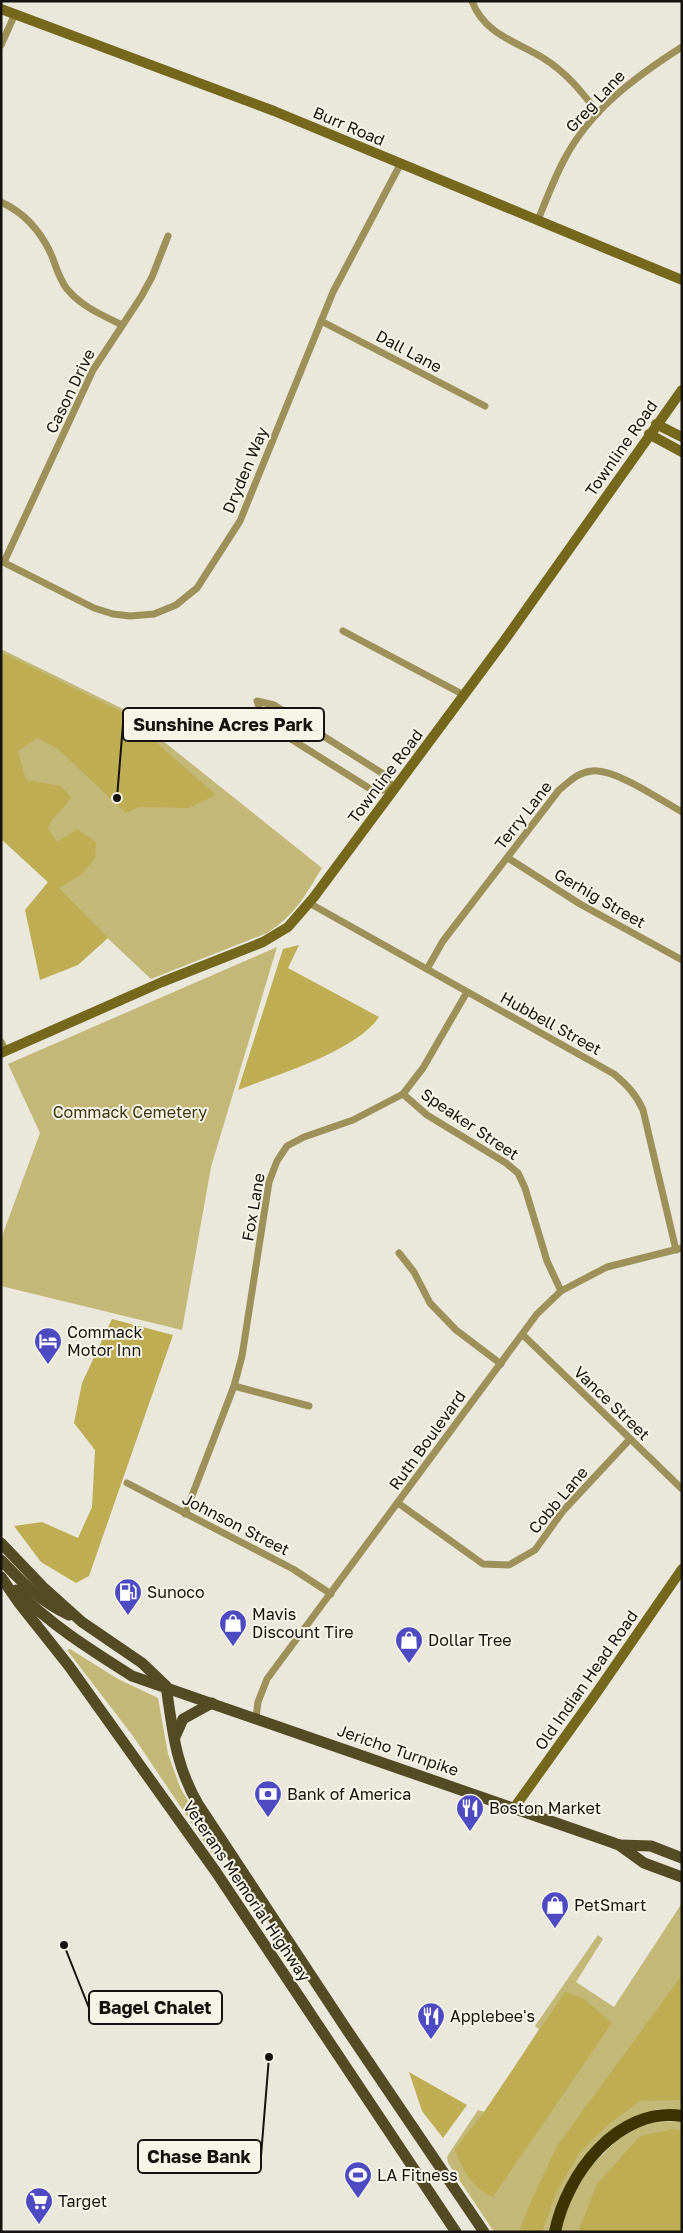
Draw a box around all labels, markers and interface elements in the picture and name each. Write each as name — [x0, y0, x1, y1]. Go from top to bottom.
street label: Greg Lane — [561, 66, 629, 136]
street label: Burr Road — [310, 102, 388, 150]
street label: Dall Lane — [373, 325, 445, 377]
street label: Cason Drive — [41, 345, 99, 437]
street label: Townline Road — [581, 396, 661, 500]
street label: Dryden Way — [218, 424, 272, 516]
callout: Sunshine Acres Park — [123, 708, 324, 741]
text: Sunshine Acres Park — [133, 713, 314, 735]
street label: Townline Road — [343, 725, 427, 827]
street label: Terry Lane — [490, 777, 556, 853]
street label: Gerhig Street — [551, 864, 649, 932]
street label: Hubbell Street — [497, 987, 605, 1059]
street label: Speaker Street — [417, 1084, 523, 1164]
park label: Commack Cemetery — [53, 1102, 207, 1122]
street label: Fox Lane — [237, 1171, 269, 1243]
place label: Commack Motor Inn — [67, 1322, 143, 1360]
hotel icon: Commack Motor Inn — [33, 1326, 63, 1365]
street label: Vance Street — [570, 1362, 654, 1444]
street label: Ruth Boulevard — [384, 1386, 470, 1494]
street label: Cobb Lane — [524, 1462, 592, 1538]
street label: Johnson Street — [179, 1488, 293, 1560]
fuel station icon: Sunoco — [113, 1577, 143, 1616]
place label: Sunoco — [147, 1582, 205, 1602]
place label: Mavis Discount Tire — [252, 1604, 354, 1642]
street label: Old Indian Head Road — [530, 1606, 642, 1754]
shop icon: Mavis Discount Tire — [218, 1608, 248, 1647]
shop icon: Dollar Tree — [394, 1625, 424, 1664]
place label: Dollar Tree — [428, 1630, 511, 1650]
street label: Jericho Turnpike — [335, 1720, 461, 1780]
bank icon: Bank of America — [253, 1779, 283, 1818]
place label: Bank of America — [287, 1784, 411, 1804]
restaurant icon: Boston Market — [455, 1793, 485, 1832]
street label: Veterans Memorial Highway — [179, 1797, 315, 1985]
place label: Boston Market — [489, 1798, 601, 1818]
shop icon: PetSmart — [540, 1890, 570, 1929]
place label: PetSmart — [574, 1895, 646, 1915]
callout: Bagel Chalet — [89, 1991, 222, 2024]
text: Bagel Chalet — [98, 1996, 212, 2018]
restaurant icon: Applebee's — [416, 2001, 446, 2040]
place label: Applebee's — [450, 2006, 535, 2026]
callout: Chase Bank — [138, 2140, 261, 2173]
text: Chase Bank — [147, 2145, 251, 2167]
sports icon: LA Fitness — [343, 2160, 373, 2199]
place label: LA Fitness — [377, 2165, 458, 2185]
supermarket icon: Target — [24, 2186, 54, 2225]
place label: Target — [58, 2191, 107, 2211]

